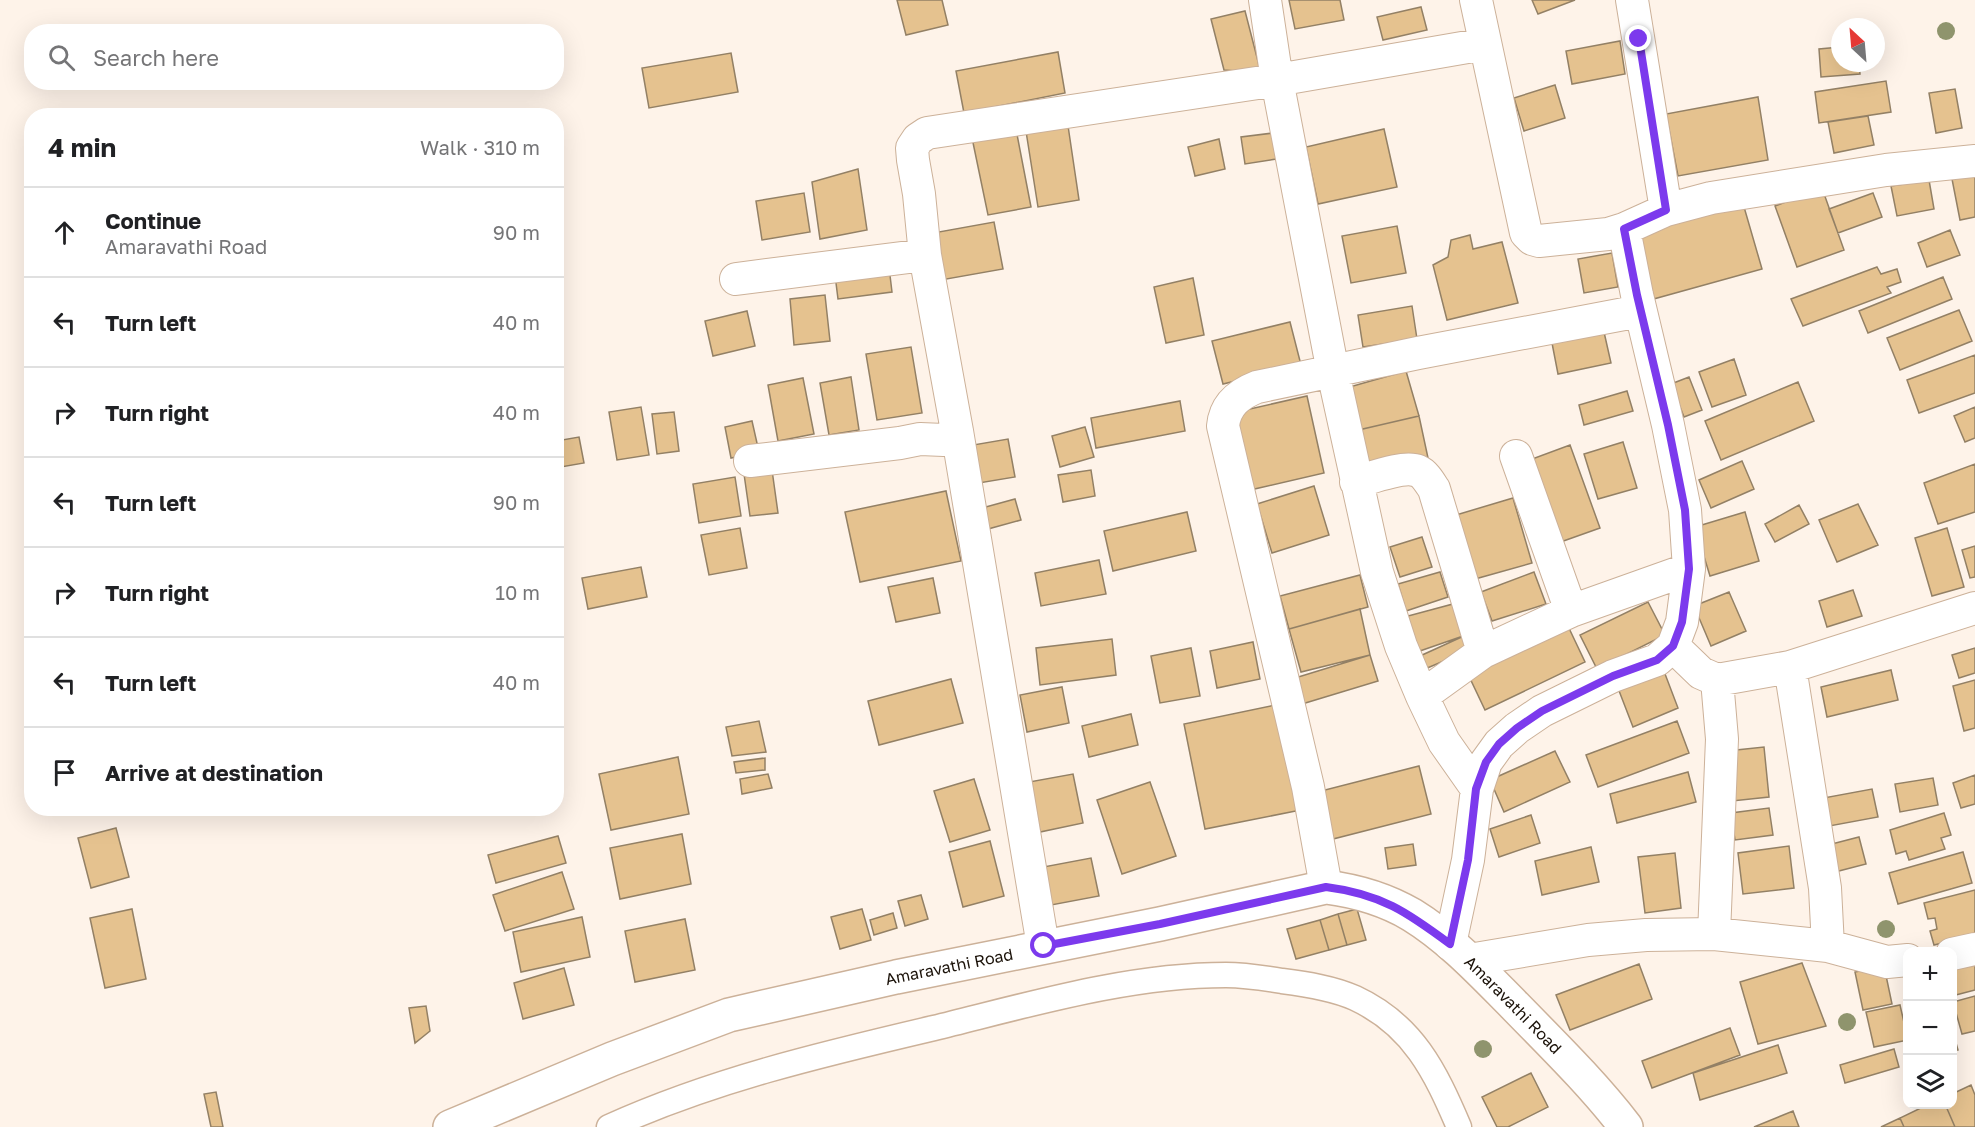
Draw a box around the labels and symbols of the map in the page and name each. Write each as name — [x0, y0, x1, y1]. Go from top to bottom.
north arrow — [1831, 18, 1885, 72]
route end — [1625, 25, 1651, 51]
route start — [1030, 932, 1056, 958]
street label: Amaravathi Road — [883, 944, 1015, 989]
street label: Amaravathi Road — [1461, 951, 1566, 1058]

